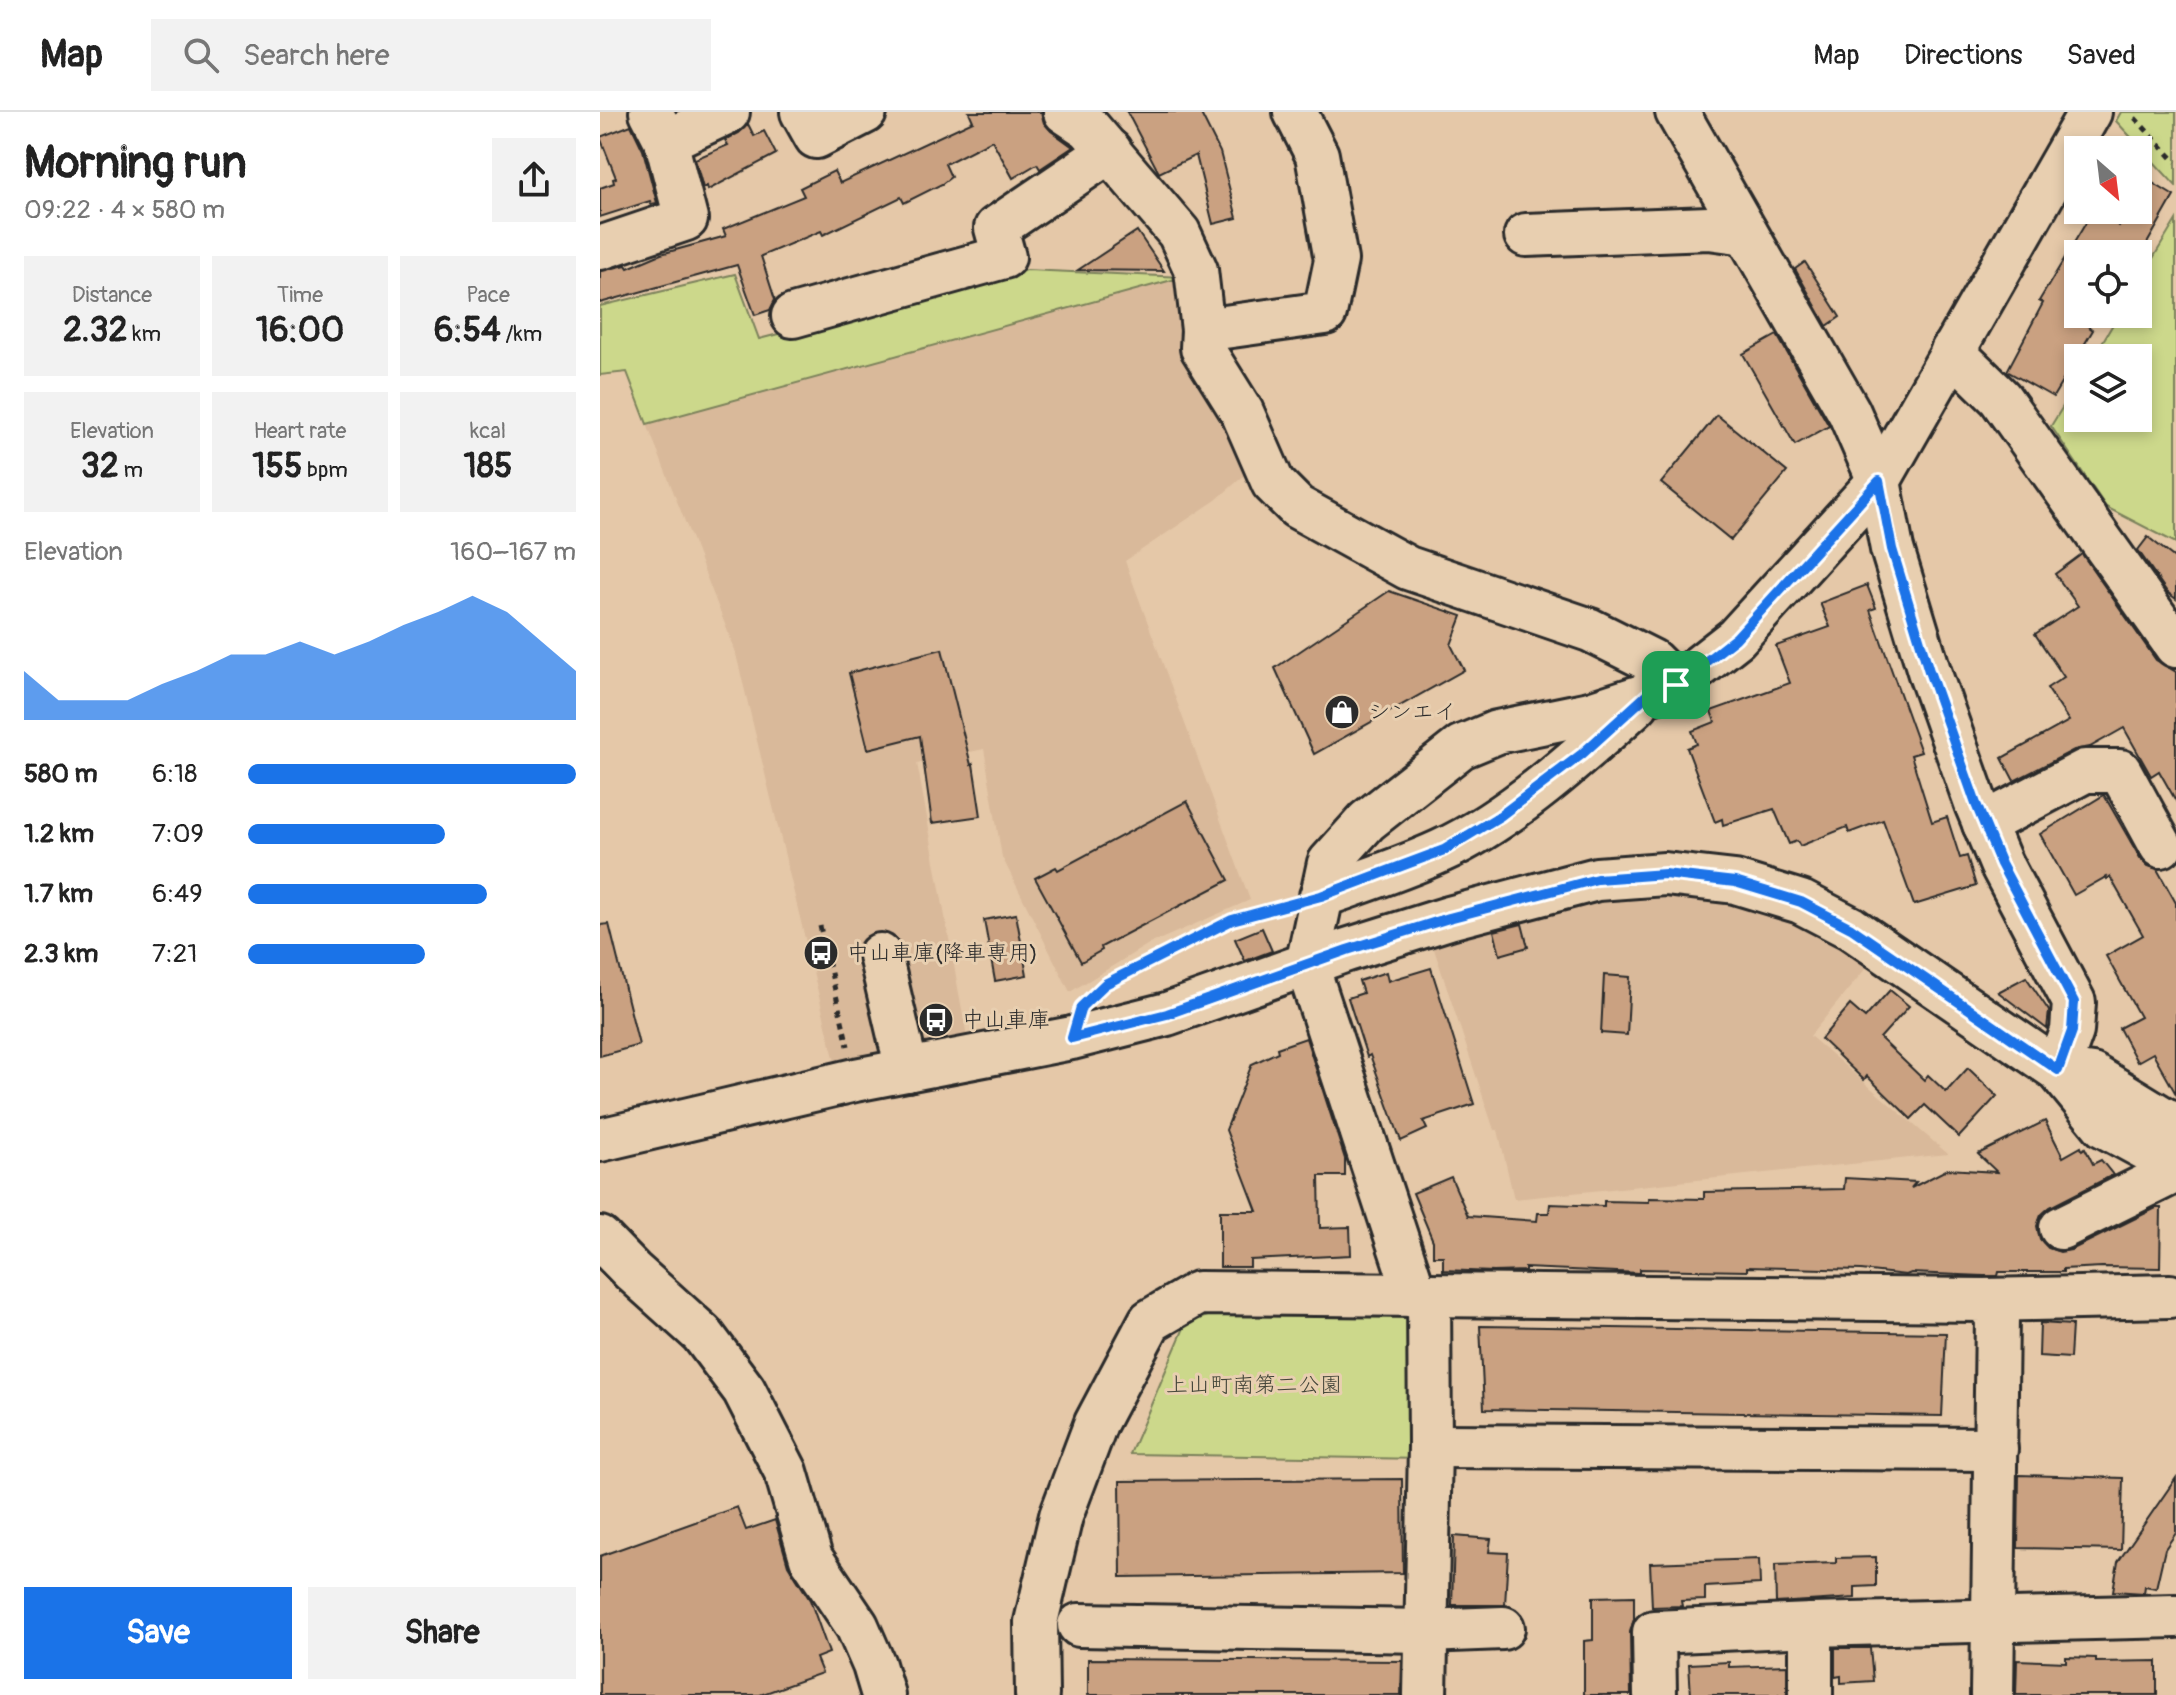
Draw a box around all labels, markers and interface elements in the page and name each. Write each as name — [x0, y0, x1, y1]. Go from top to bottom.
search box — [151, 19, 711, 91]
text: Map — [40, 31, 103, 79]
icon: search — [179, 33, 223, 77]
text: Search here — [243, 37, 390, 74]
text: Map — [1813, 38, 1860, 73]
text: Directions — [1904, 38, 2023, 73]
text: Saved — [2067, 38, 2136, 73]
text: Morning run — [24, 136, 247, 191]
north arrow — [2064, 136, 2152, 224]
map controls — [2064, 136, 2152, 432]
button: share — [492, 138, 576, 222]
text: 09:22 · 4 × 580 m — [24, 194, 225, 226]
button: locate — [2064, 240, 2152, 328]
text: Distance — [72, 281, 152, 309]
text: Time — [277, 281, 323, 309]
text: Pace — [466, 281, 510, 309]
text: 2.32 — [63, 309, 127, 352]
text: 16:00 — [256, 309, 344, 352]
text: 6:54 — [434, 309, 501, 352]
text: km — [127, 320, 161, 348]
text: /km — [501, 320, 542, 348]
button: layers — [2064, 344, 2152, 432]
text: Elevation — [70, 417, 154, 445]
text: Heart rate — [254, 417, 346, 445]
text: kcal — [470, 417, 506, 445]
text: 32 — [81, 445, 119, 488]
text: 155 — [252, 445, 302, 488]
text: 185 — [464, 445, 512, 488]
text: m — [119, 456, 143, 484]
text: bpm — [302, 456, 348, 484]
text: Elevation — [24, 536, 123, 568]
text: 160–167 m — [450, 536, 576, 568]
pin — [1642, 651, 1710, 719]
icon: arrive — [1654, 663, 1698, 707]
shop icon: シンエイ — [1323, 693, 1361, 731]
place label: シンエイ — [1368, 698, 1456, 726]
text: 580 m — [24, 758, 98, 790]
text: 6:18 — [152, 758, 197, 790]
text: 1.2 km — [24, 818, 94, 850]
text: 7:09 — [152, 818, 204, 850]
text: 1.7 km — [24, 878, 93, 910]
text: 6:49 — [152, 878, 203, 910]
bus stop icon: 中山車庫(降車専用) — [802, 934, 840, 972]
text: 2.3 km — [24, 938, 98, 970]
text: 7:21 — [152, 938, 197, 970]
place label: 中山車庫(降車専用) — [847, 939, 1038, 967]
bus stop icon: 中山車庫 — [917, 1001, 955, 1039]
place label: 中山車庫 — [962, 1006, 1050, 1034]
park label: 上山町南第二公園 — [1166, 1371, 1342, 1399]
button: Save — [24, 1587, 292, 1679]
button: Share — [308, 1587, 576, 1679]

